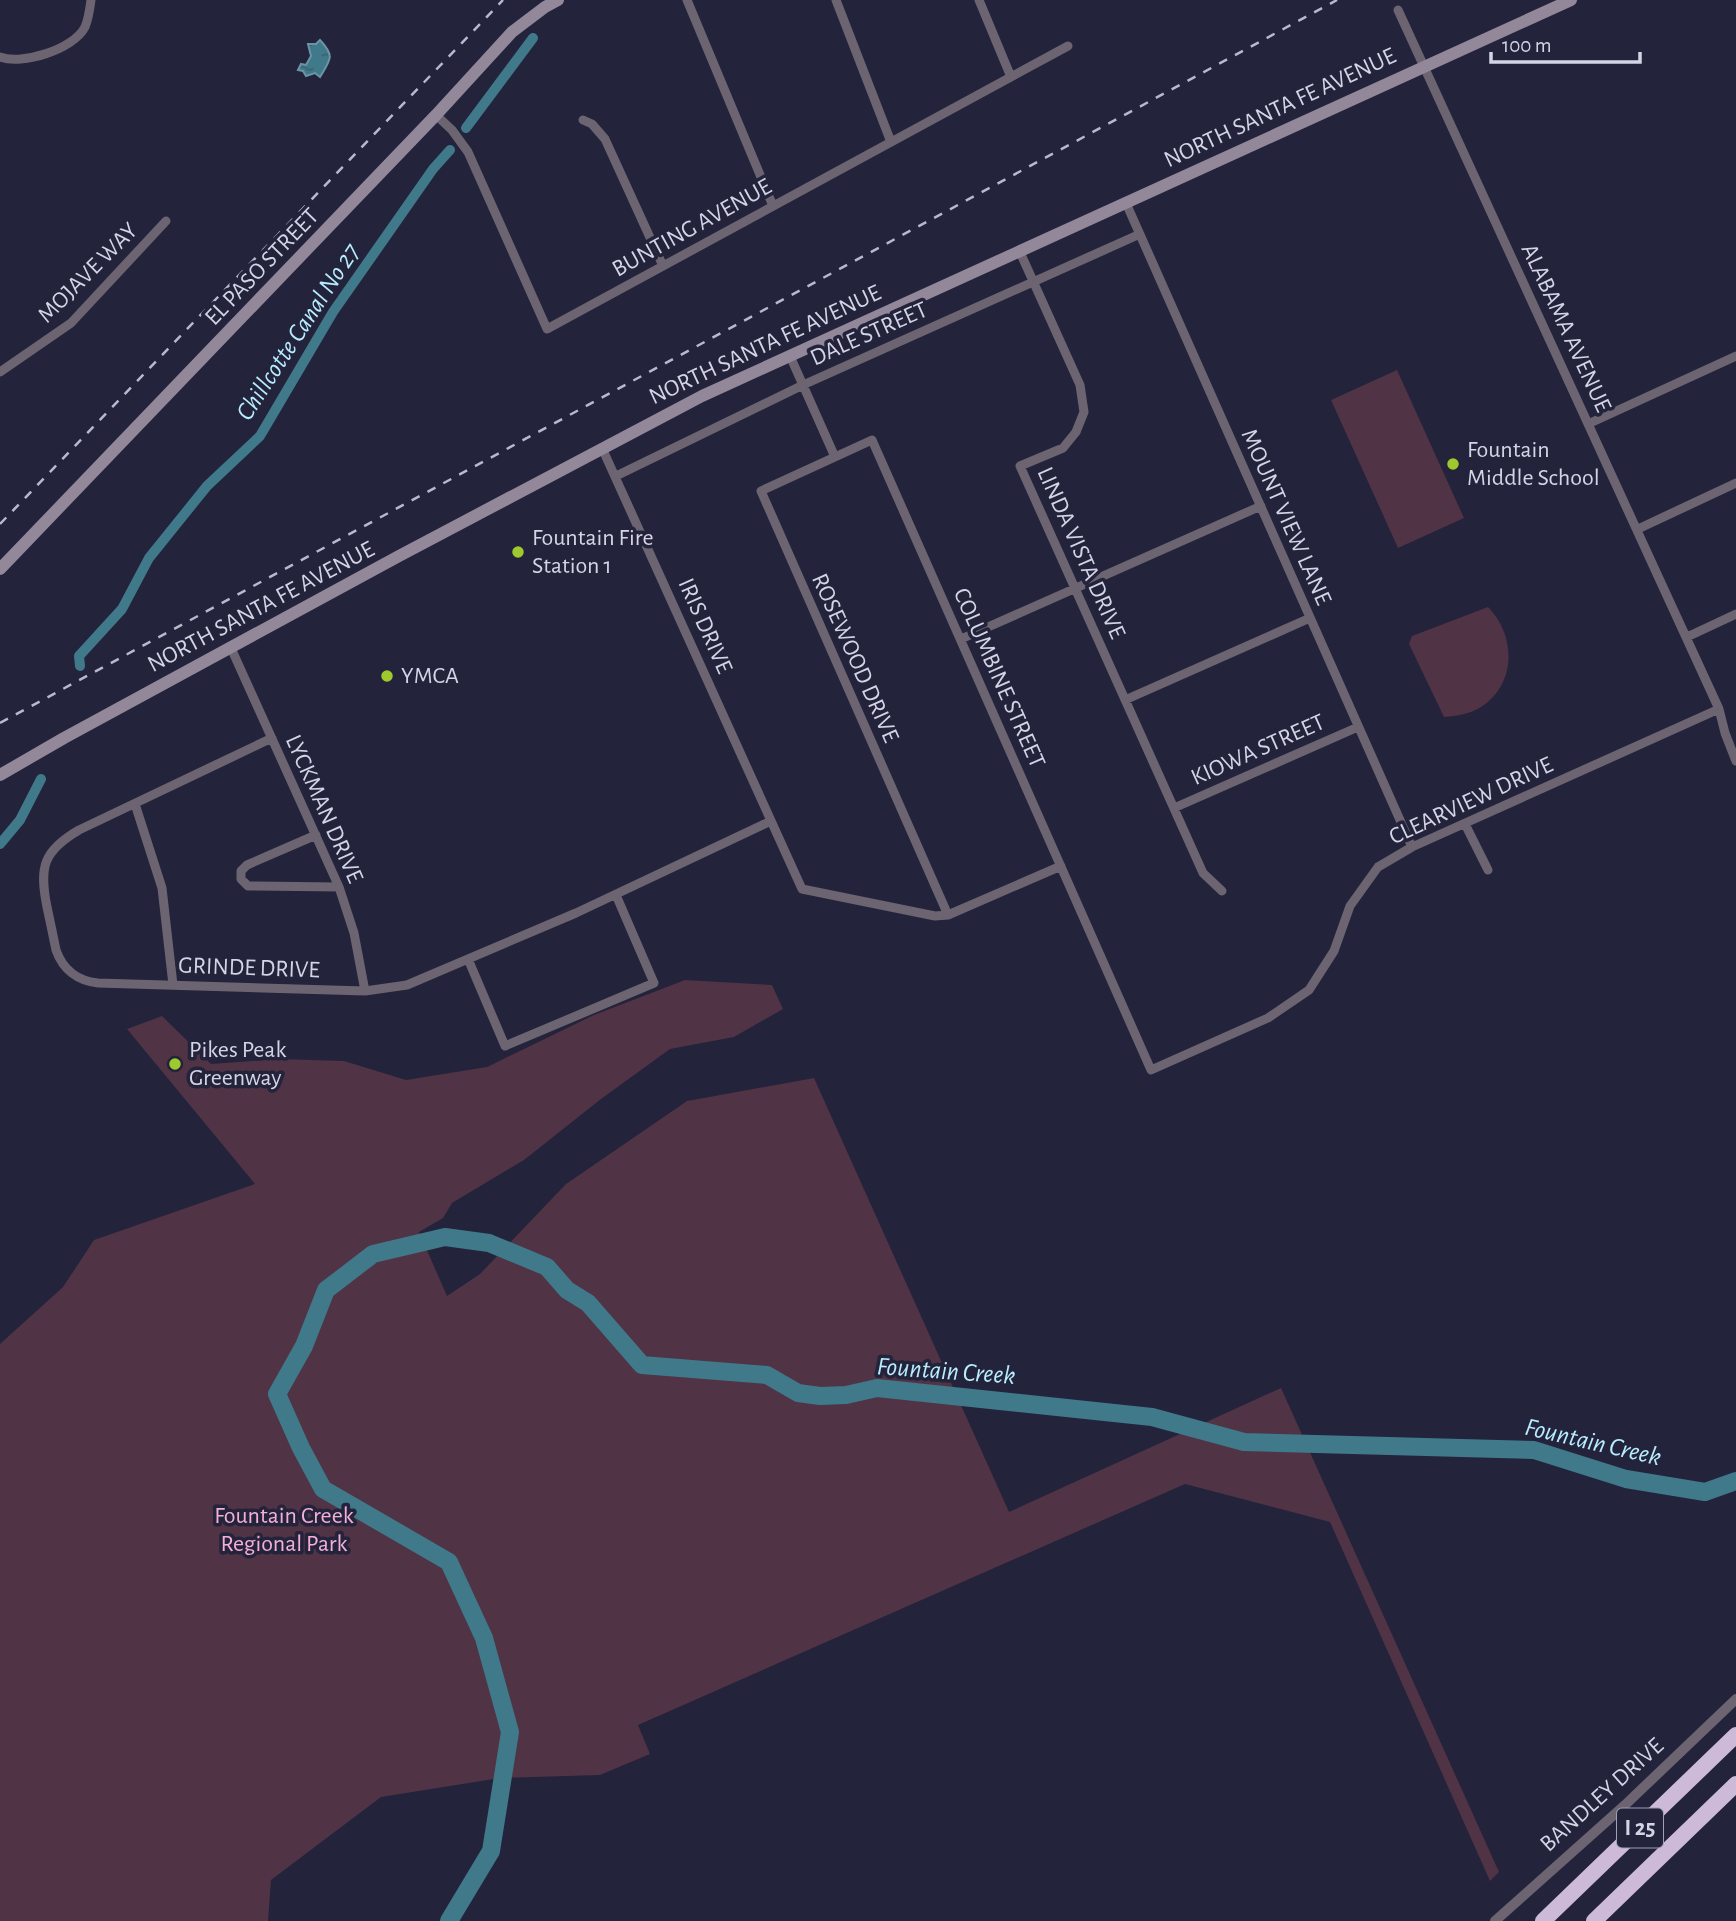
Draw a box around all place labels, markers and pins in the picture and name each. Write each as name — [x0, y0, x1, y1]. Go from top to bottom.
place label: Fountain Middle School — [1467, 438, 1600, 490]
marker: Fountain Middle School — [1445, 456, 1461, 472]
place label: Fountain Fire Station 1 — [532, 526, 654, 578]
marker: Fountain Fire Station 1 — [510, 544, 526, 560]
place label: YMCA — [401, 664, 459, 688]
marker: YMCA — [379, 668, 395, 684]
place label: Pikes Peak Greenway — [189, 1038, 286, 1090]
marker: Pikes Peak Greenway — [167, 1056, 183, 1072]

